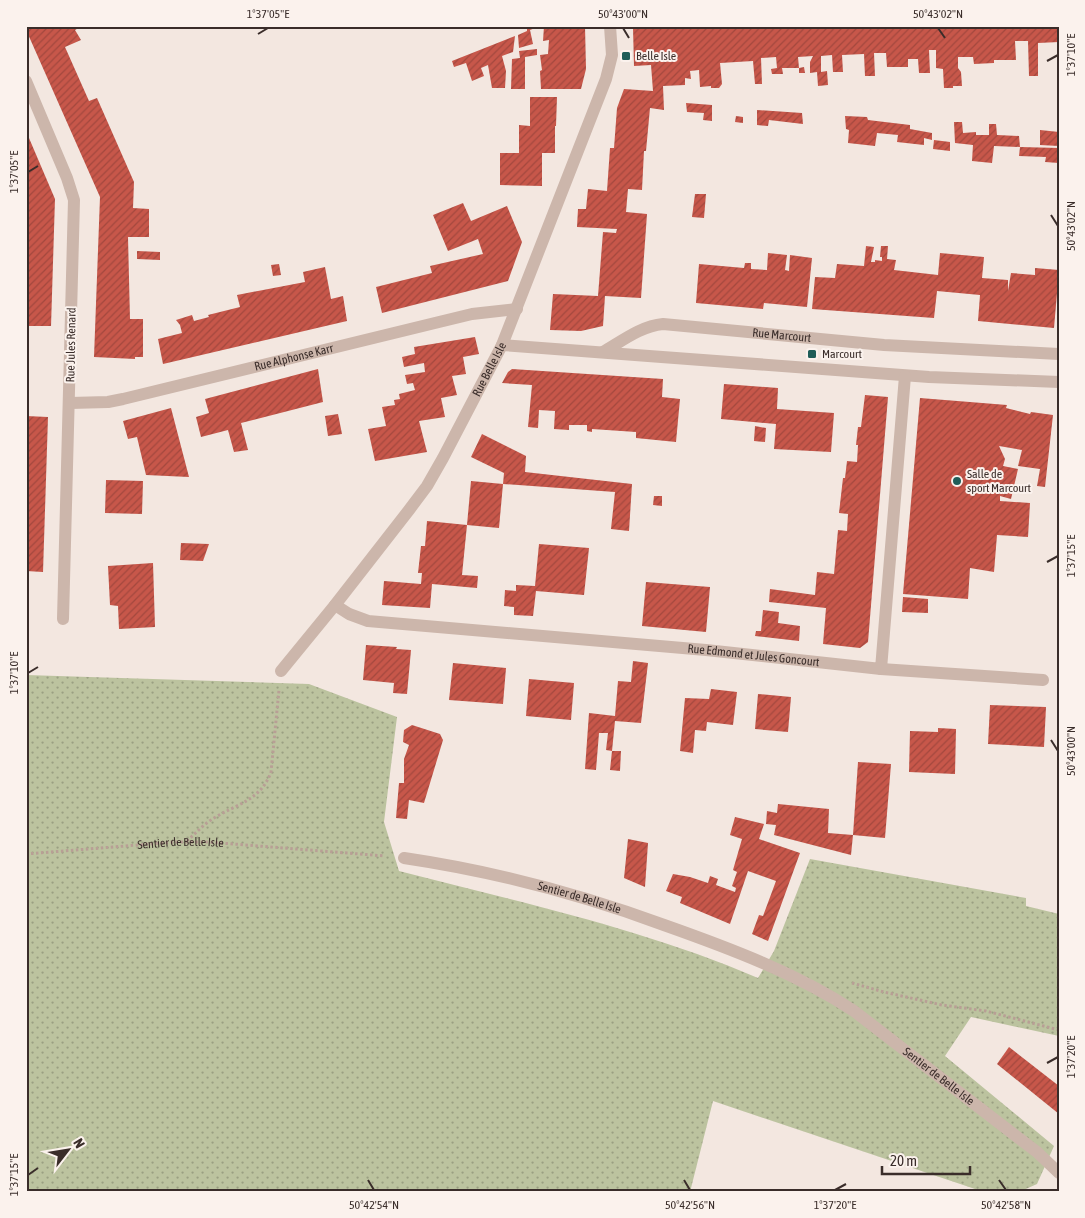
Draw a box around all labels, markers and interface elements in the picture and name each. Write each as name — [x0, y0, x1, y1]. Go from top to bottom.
text: 1°37'05"E — [247, 7, 289, 21]
text: 50°43'00"N — [598, 7, 648, 21]
text: 50°43'02"N — [913, 7, 963, 21]
text: 1°37'10"E — [1064, 34, 1078, 76]
place label: Belle Isle — [636, 49, 676, 63]
marker: Belle Isle — [620, 50, 632, 62]
text: 1°37'05"E — [7, 151, 21, 193]
text: 50°43'02"N — [1064, 201, 1078, 251]
street label: Rue Jules Renard — [63, 307, 79, 383]
street label: Rue Marcourt — [752, 326, 812, 345]
street label: Rue Belle Isle — [469, 340, 509, 399]
street label: Rue Alphonse Karr — [253, 341, 335, 374]
place label: Marcourt — [822, 347, 862, 361]
marker: Marcourt — [806, 348, 818, 360]
place label: Salle de sport Marcourt — [967, 467, 1032, 495]
marker: Salle de sport Marcourt — [951, 475, 963, 487]
text: 1°37'15"E — [1064, 535, 1078, 577]
street label: Rue Edmond et Jules Goncourt — [687, 641, 821, 669]
text: 1°37'10"E — [7, 652, 21, 694]
text: 50°43'00"N — [1064, 726, 1078, 776]
street label: Sentier de Belle Isle — [137, 835, 224, 852]
street label: Sentier de Belle Isle — [536, 879, 623, 917]
text: 1°37'20"E — [1064, 1036, 1078, 1078]
street label: Sentier de Belle Isle — [900, 1044, 977, 1108]
north arrow — [42, 1126, 92, 1176]
text: N — [70, 1136, 88, 1151]
scale bar — [882, 1143, 970, 1175]
text: 20 m — [890, 1152, 917, 1169]
text: 1°37'15"E — [7, 1154, 21, 1196]
text: 50°42'54"N — [349, 1198, 399, 1212]
text: 50°42'56"N — [665, 1198, 715, 1212]
text: 1°37'20"E — [814, 1198, 856, 1212]
text: 50°42'58"N — [981, 1198, 1031, 1212]

